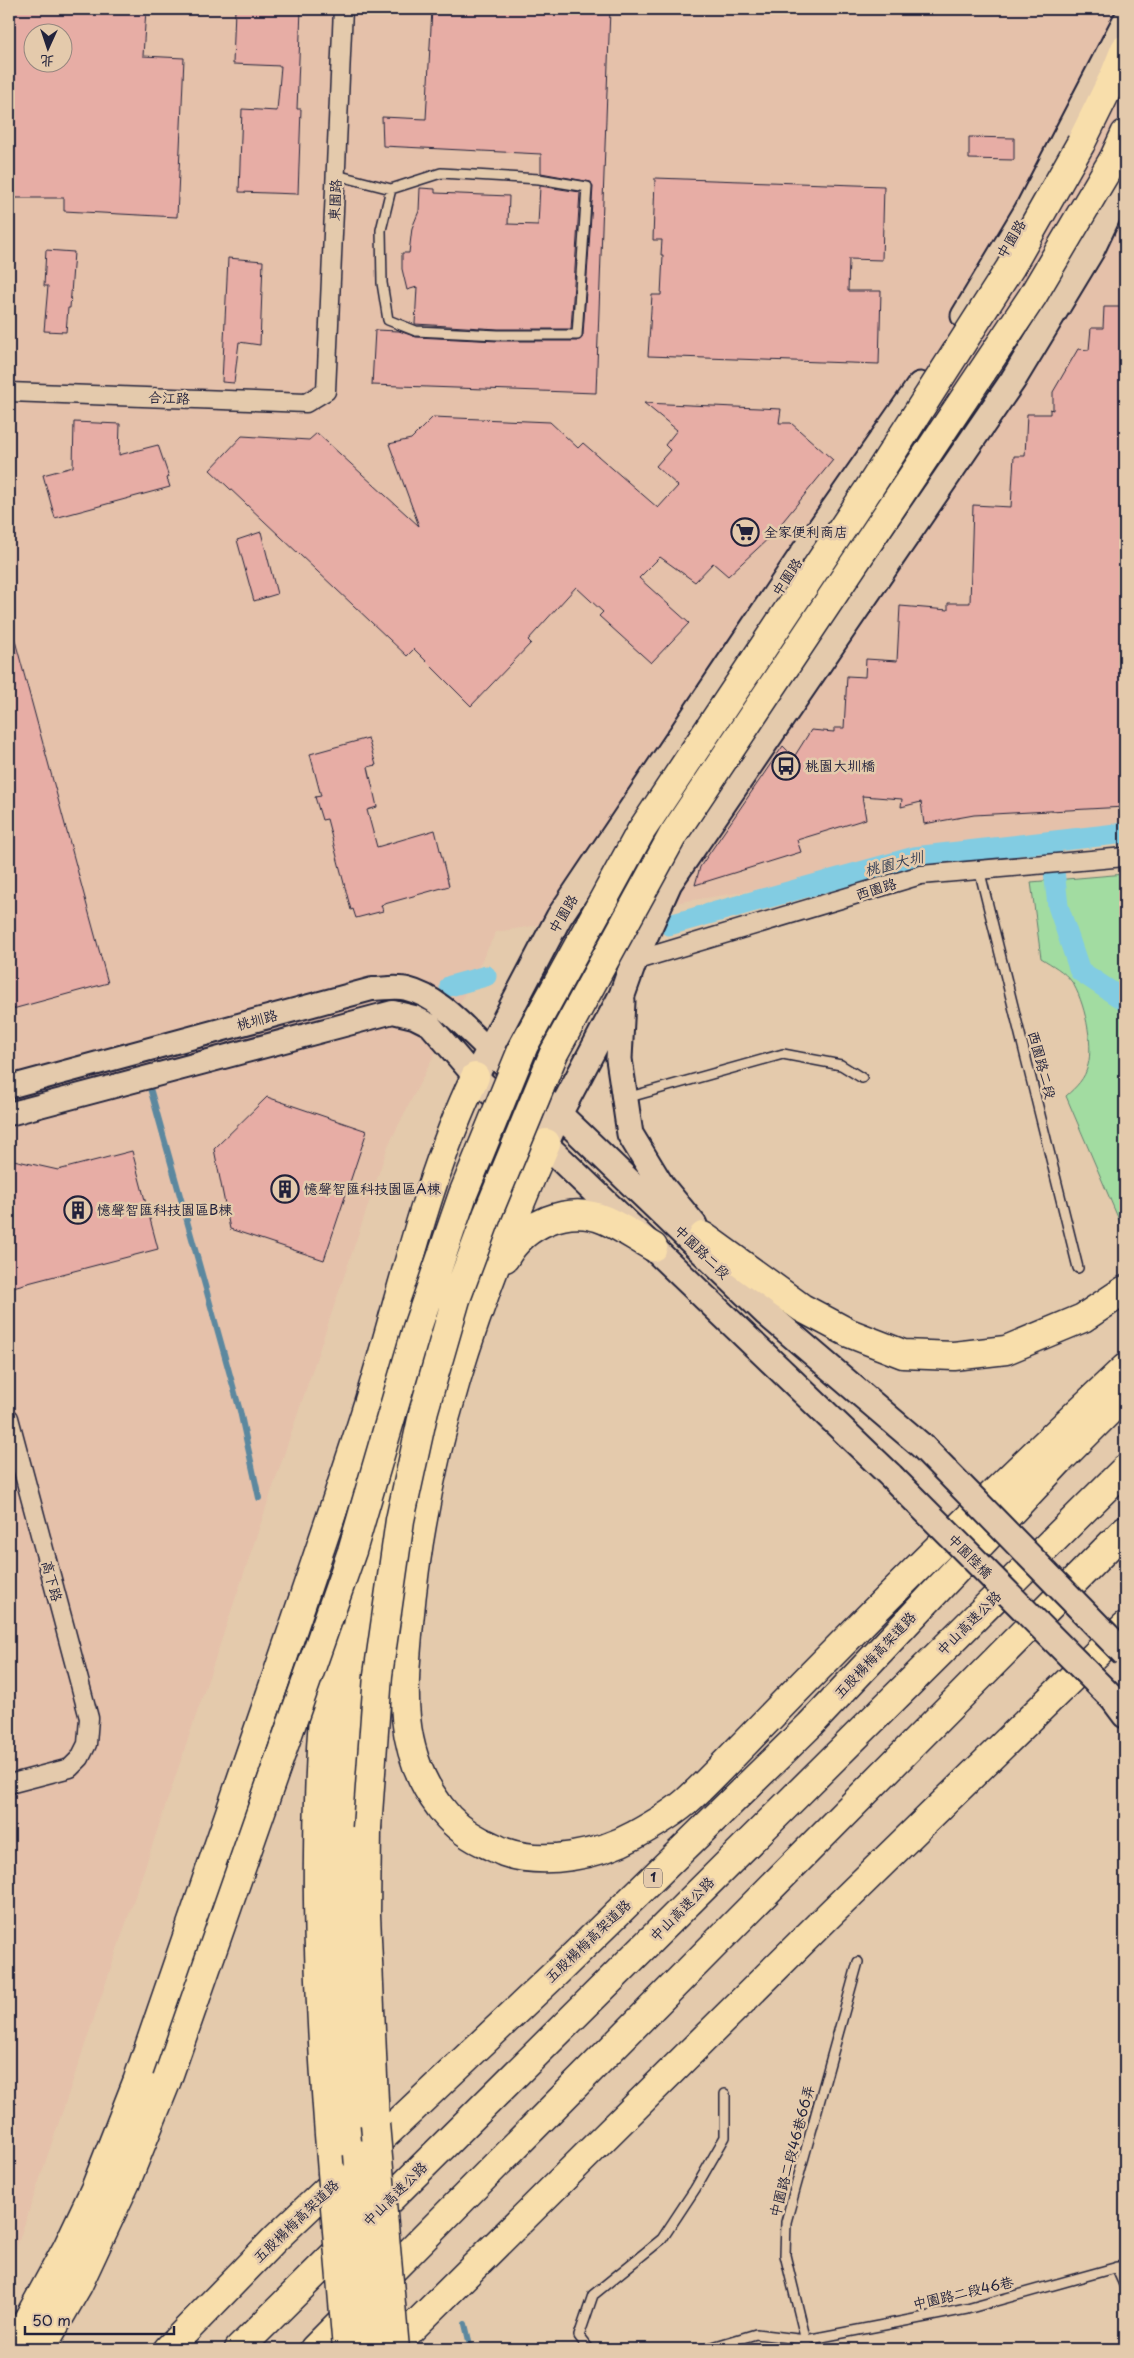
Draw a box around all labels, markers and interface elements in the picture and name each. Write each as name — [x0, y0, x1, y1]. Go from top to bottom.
north arrow — [22, 22, 72, 72]
text: 北 — [40, 51, 55, 72]
street label: 東園路 — [323, 178, 346, 221]
street label: 中園路 — [991, 215, 1030, 262]
street label: 合江路 — [148, 386, 190, 409]
supermarket icon: 全家便利商店 — [730, 517, 760, 547]
place label: 全家便利商店 — [764, 521, 848, 542]
street label: 中園路 — [766, 553, 807, 600]
bus stop icon: 桃園大圳橋 — [771, 751, 801, 781]
place label: 桃園大圳橋 — [805, 755, 875, 776]
water label: 桃園大圳 — [862, 844, 927, 881]
street label: 西園路 — [853, 872, 899, 905]
street label: 中園路 — [543, 890, 582, 937]
street label: 桃圳路 — [234, 1004, 280, 1035]
street label: 西園路二段 — [1023, 1028, 1062, 1101]
building icon: 憶聲智匯科技園區A棟 — [270, 1174, 300, 1204]
place label: 憶聲智匯科技園區A棟 — [304, 1178, 442, 1199]
building icon: 憶聲智匯科技園區B棟 — [63, 1195, 93, 1225]
place label: 憶聲智匯科技園區B棟 — [97, 1199, 233, 1220]
street label: 中園路二段 — [670, 1220, 735, 1284]
street label: 中園陸橋 — [943, 1528, 998, 1583]
street label: 高下路 — [37, 1558, 68, 1604]
street label: 中山高速公路 — [932, 1586, 1006, 1660]
street label: 五股楊梅高架道路 — [829, 1607, 921, 1703]
road number: 1 — [644, 1869, 662, 1888]
street label: 中山高速公路 — [645, 1872, 719, 1946]
street label: 五股楊梅高架道路 — [540, 1894, 635, 1987]
street label: 中園路二段46巷66弄 — [764, 2082, 819, 2219]
street label: 中山高速公路 — [358, 2157, 432, 2231]
street label: 五股楊梅高架道路 — [248, 2174, 343, 2267]
street label: 中園路二段46巷 — [910, 2270, 1016, 2314]
scale bar — [25, 2303, 174, 2335]
text: 50 m — [32, 2308, 71, 2331]

